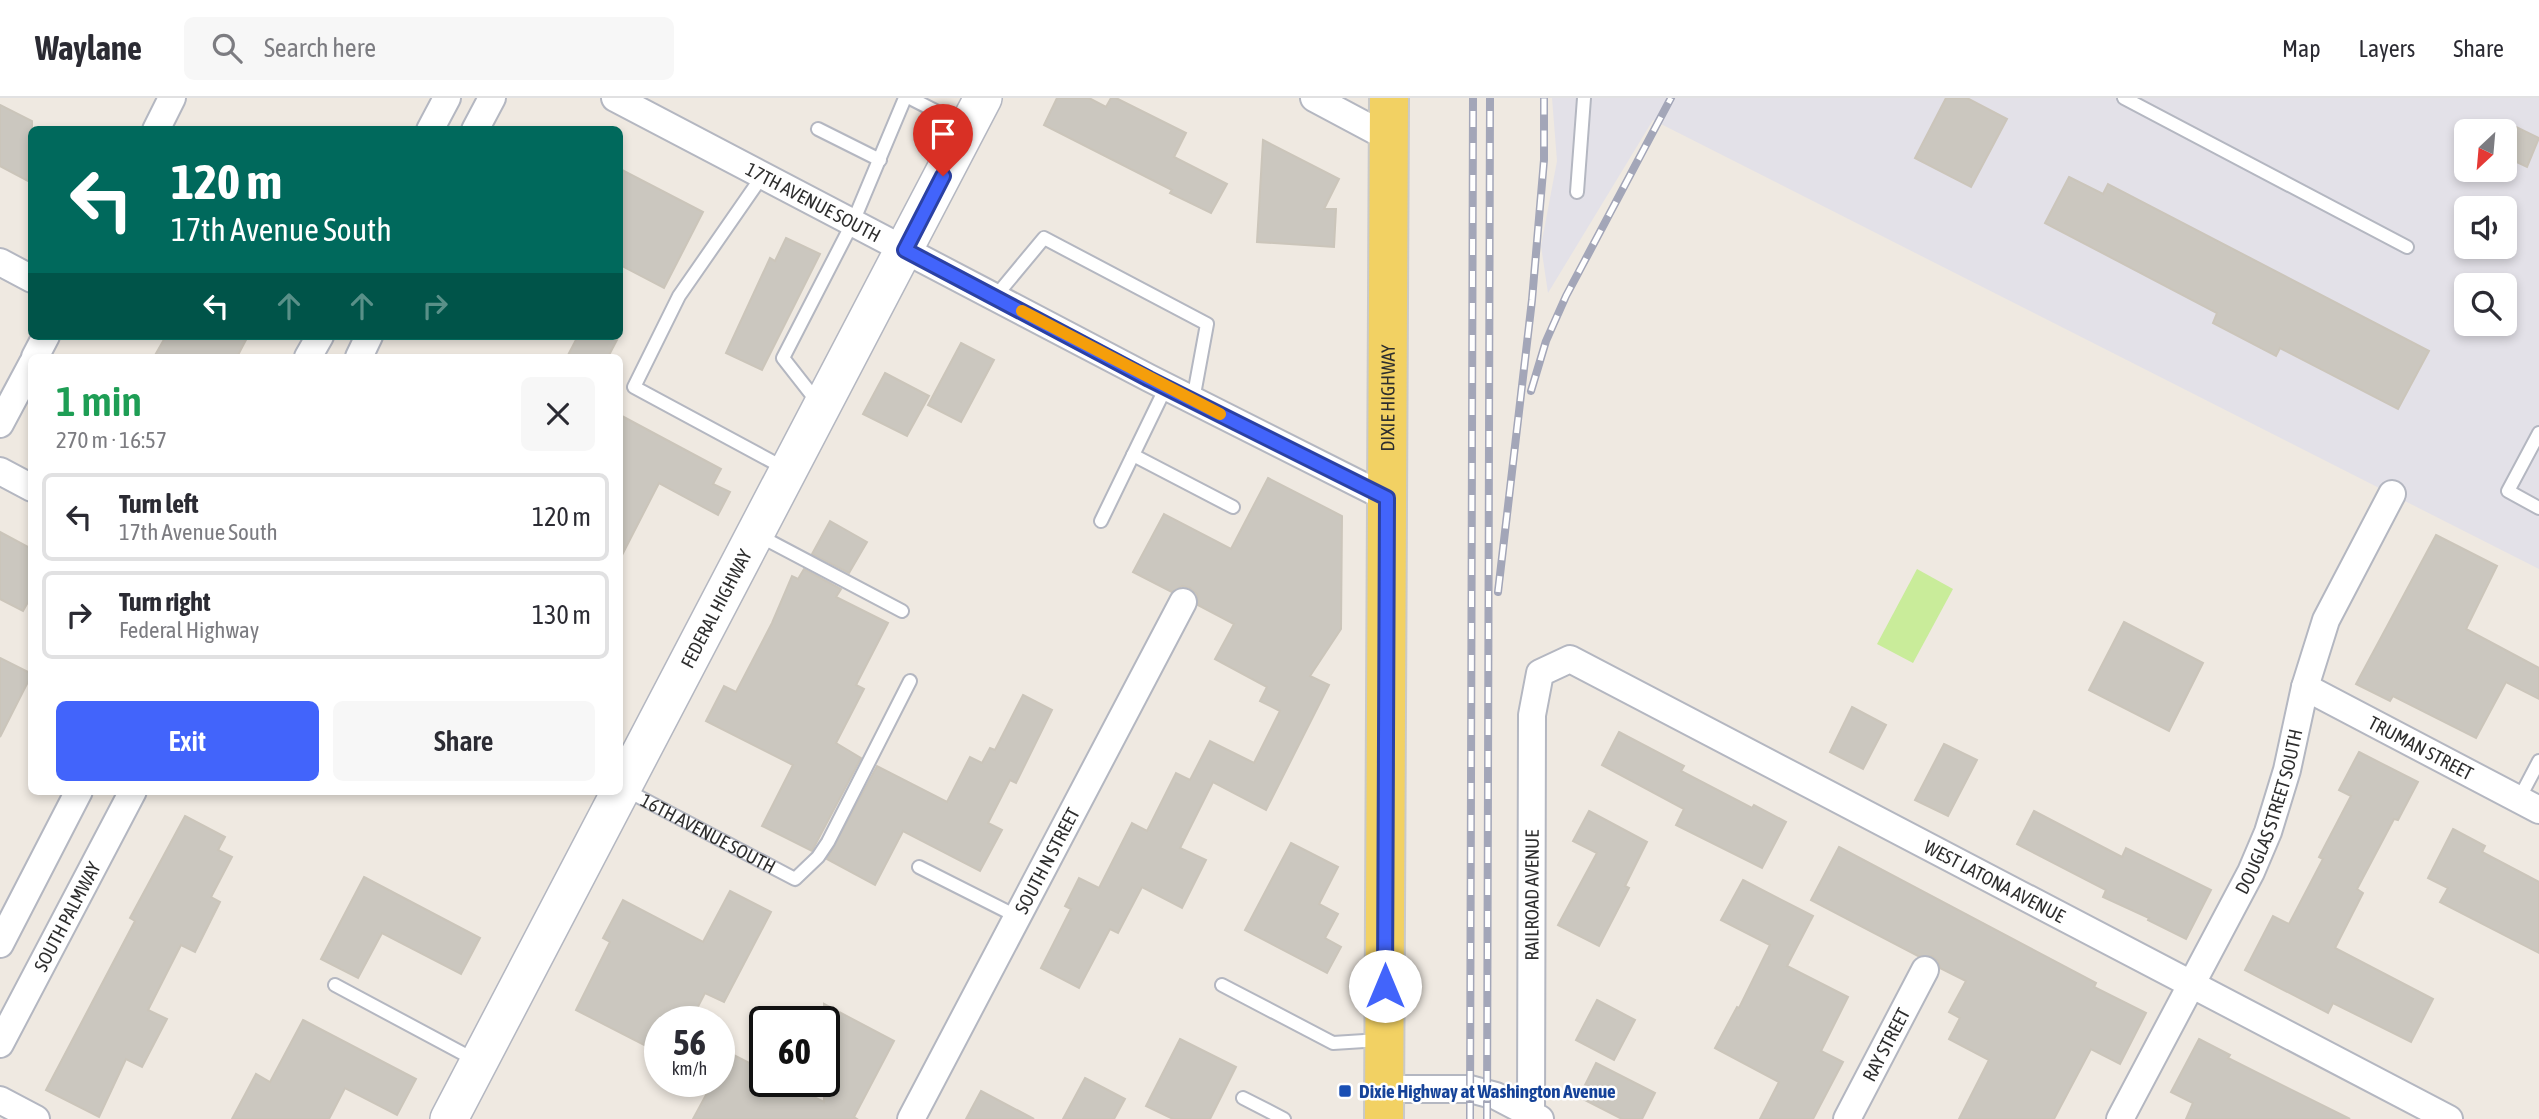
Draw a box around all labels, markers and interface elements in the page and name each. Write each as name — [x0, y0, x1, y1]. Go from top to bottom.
search box — [184, 17, 674, 80]
text: Waylane — [35, 29, 142, 67]
icon: search — [208, 29, 246, 67]
text: Search here — [264, 33, 376, 63]
text: Map — [2282, 35, 2321, 62]
text: Layers — [2359, 35, 2415, 62]
text: Share — [2453, 35, 2504, 62]
pin — [913, 104, 973, 176]
icon: arrive — [924, 115, 962, 153]
north arrow — [2454, 119, 2516, 182]
map controls — [2454, 119, 2517, 336]
text: 120 m — [171, 153, 282, 209]
icon: left — [56, 154, 147, 245]
street label: 17TH AVENUE SOUTH — [742, 158, 885, 246]
button: sound — [2454, 196, 2517, 259]
text: 17th Avenue South — [171, 211, 392, 248]
button: search — [2454, 273, 2517, 336]
icon: left — [197, 287, 235, 325]
icon: ahead — [270, 287, 308, 325]
icon: ahead — [343, 287, 381, 325]
icon: right — [416, 287, 454, 325]
street label: DIXIE HIGHWAY — [1376, 344, 1399, 452]
text: 1 min — [56, 377, 142, 425]
button: close — [521, 377, 595, 451]
text: 270 m · 16:57 — [56, 427, 167, 453]
text: Turn left — [119, 489, 199, 519]
icon: left — [60, 498, 98, 536]
text: 120 m — [532, 502, 591, 532]
text: 17th Avenue South — [119, 519, 278, 545]
street label: FEDERAL HIGHWAY — [676, 545, 756, 672]
text: Turn right — [119, 587, 210, 617]
icon: right — [60, 596, 98, 634]
text: 130 m — [532, 600, 591, 630]
text: Federal Highway — [119, 617, 259, 643]
button: Exit — [56, 701, 319, 781]
button: Share — [333, 701, 595, 781]
street label: TRUMAN STREET — [2365, 711, 2478, 785]
street label: DOUGLAS STREET SOUTH — [2230, 727, 2307, 898]
street label: 16TH AVENUE SOUTH — [637, 789, 779, 878]
street label: SOUTH N STREET — [1010, 803, 1084, 917]
street label: RAILROAD AVENUE — [1520, 830, 1543, 960]
street label: WEST LATONA AVENUE — [1920, 835, 2069, 927]
street label: SOUTH PALMWAY — [29, 858, 105, 975]
position arrow — [1348, 949, 1422, 1023]
street label: RAY STREET — [1858, 1004, 1914, 1085]
speed limit sign: 60 — [749, 1006, 840, 1097]
text: 56 — [673, 1022, 706, 1062]
text: km/h — [672, 1058, 707, 1079]
place label: Dixie Highway at Washington Avenue — [1359, 1080, 1616, 1102]
marker: Dixie Highway at Washington Avenue — [1337, 1083, 1353, 1099]

